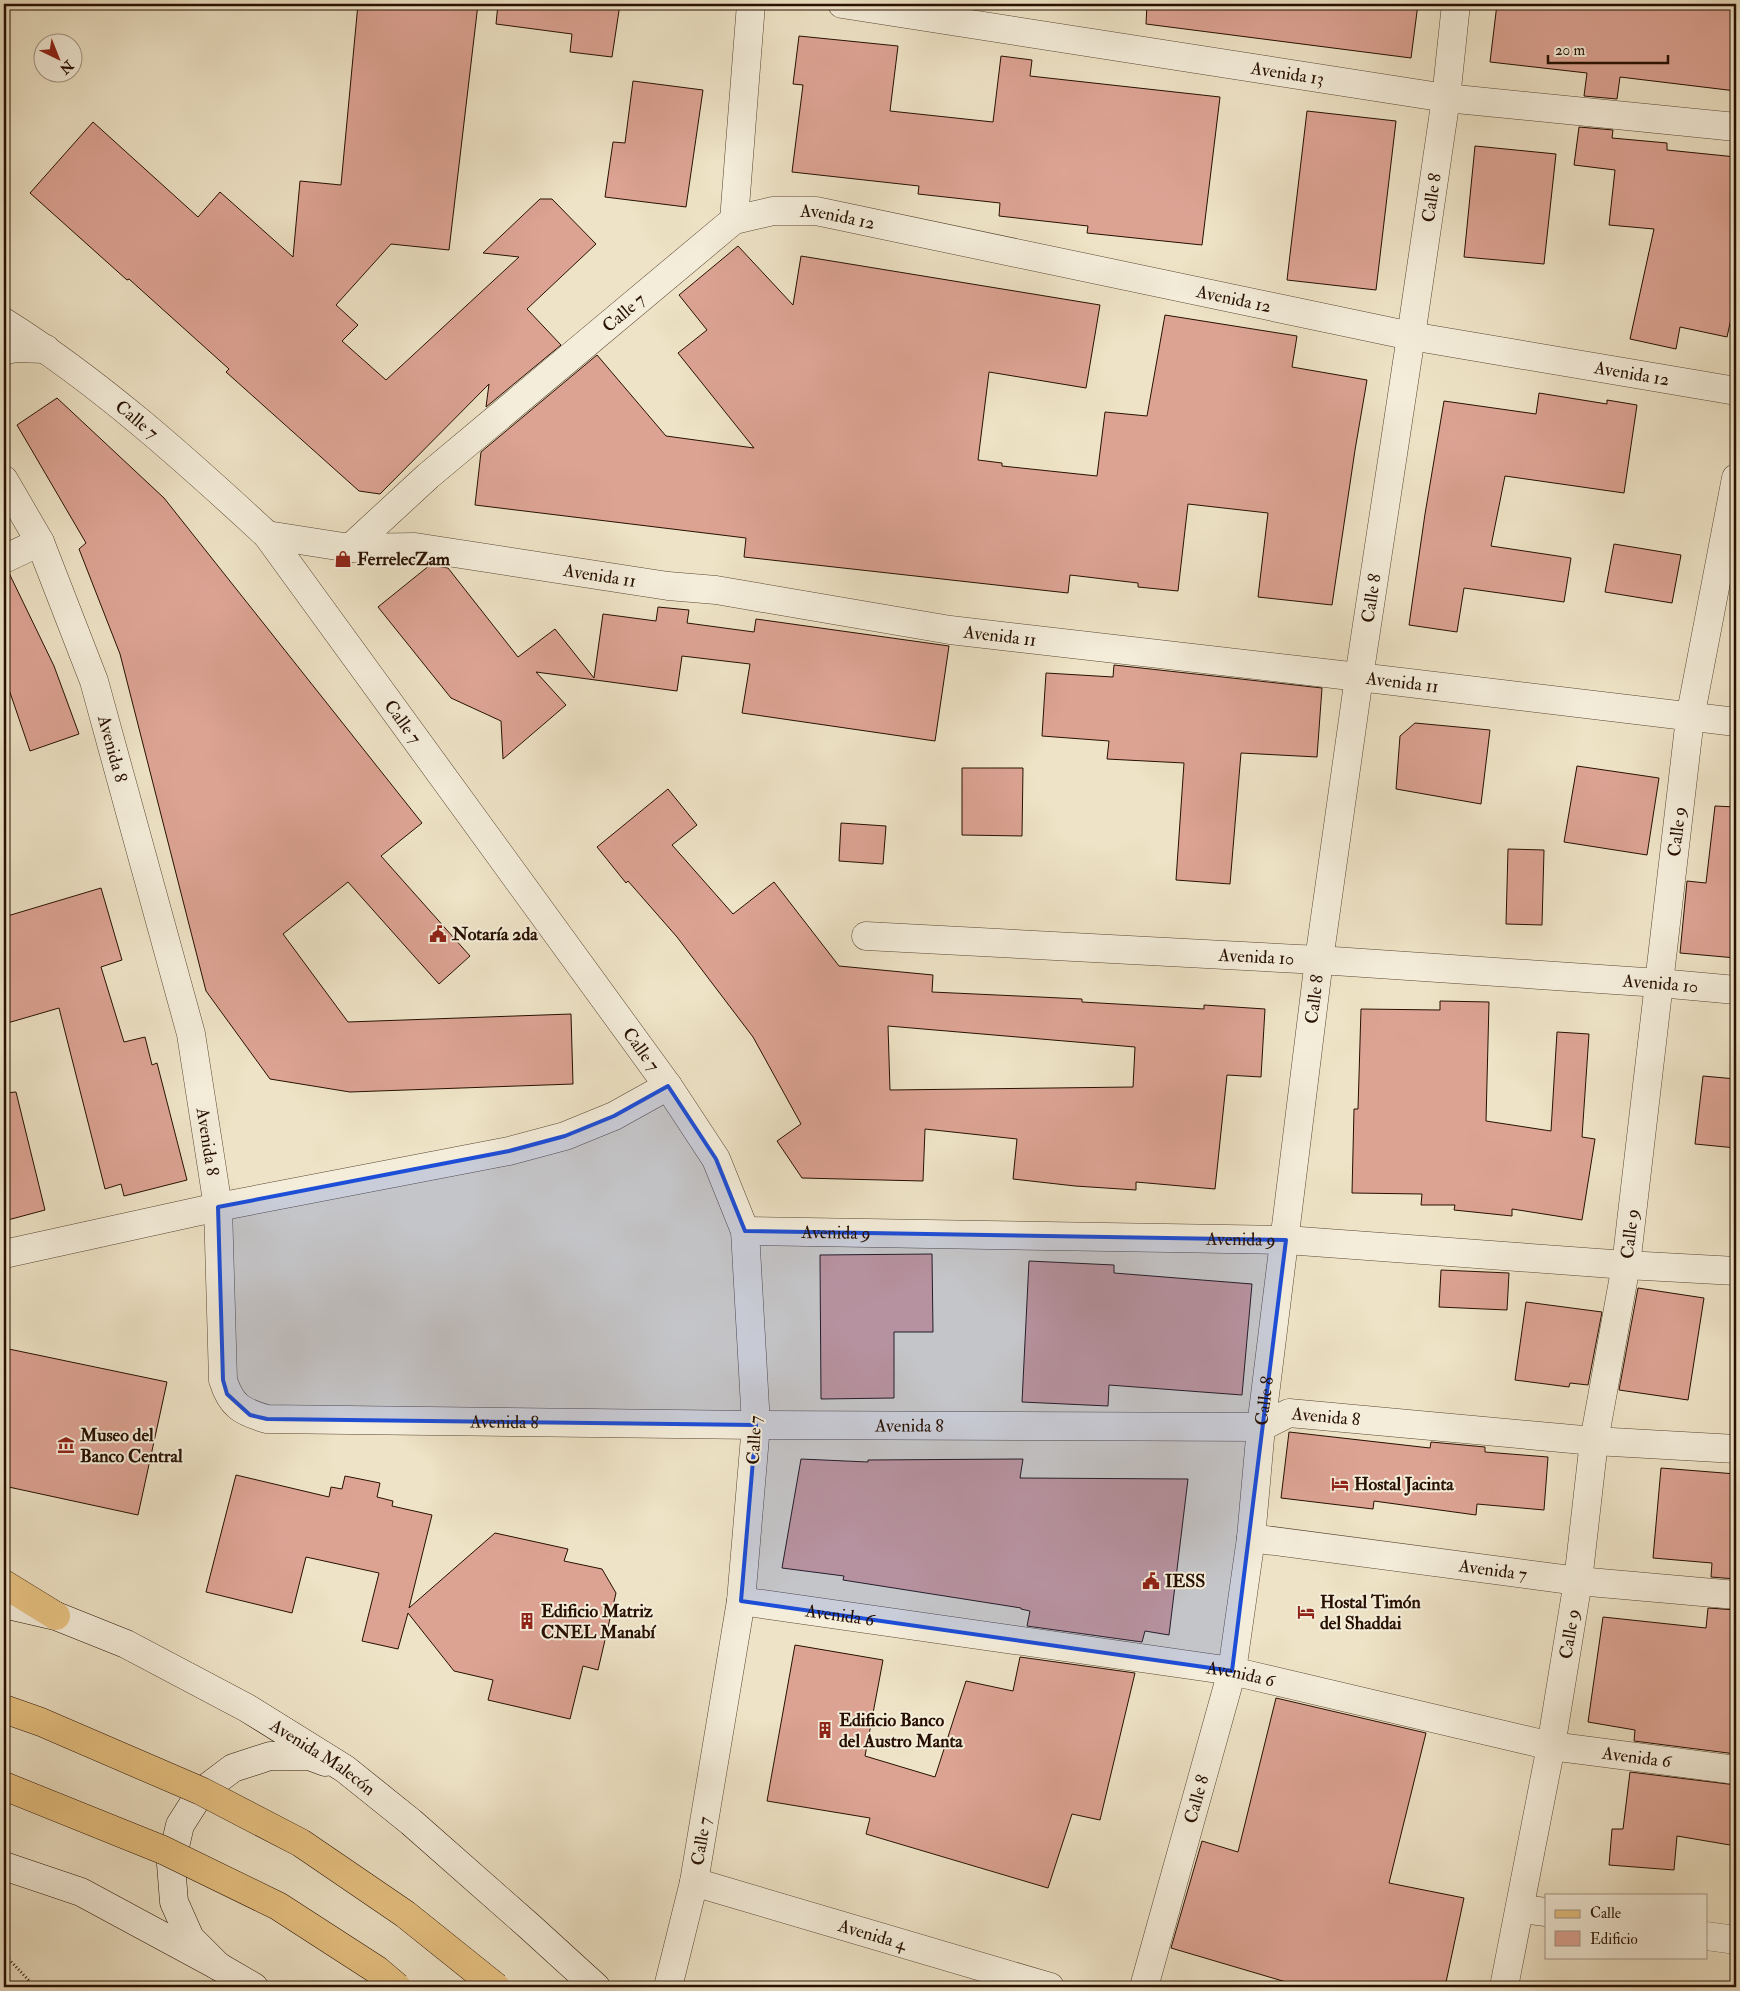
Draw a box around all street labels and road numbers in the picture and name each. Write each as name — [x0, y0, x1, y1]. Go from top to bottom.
street label: Avenida 13 — [1248, 57, 1326, 91]
street label: Calle 8 — [1417, 172, 1447, 224]
street label: Avenida 12 — [799, 200, 877, 235]
street label: Avenida 12 — [1193, 280, 1273, 318]
street label: Calle 7 — [597, 288, 650, 337]
street label: Avenida 12 — [1591, 356, 1671, 392]
street label: Calle 7 — [110, 395, 163, 445]
street label: Avenida 11 — [561, 559, 638, 593]
street label: Calle 8 — [1356, 572, 1387, 624]
street label: Avenida 11 — [961, 621, 1038, 652]
street label: Avenida 11 — [1364, 667, 1440, 698]
street label: Calle 7 — [379, 695, 426, 749]
street label: Avenida 8 — [92, 712, 132, 785]
street label: Calle 9 — [1663, 805, 1692, 858]
street label: Avenida 10 — [1217, 944, 1295, 971]
street label: Avenida 10 — [1621, 970, 1699, 999]
street label: Calle 8 — [1300, 973, 1329, 1025]
street label: Calle 7 — [617, 1023, 665, 1076]
street label: Avenida 8 — [191, 1105, 224, 1178]
street label: Calle 9 — [1616, 1207, 1644, 1260]
street label: Avenida 9 — [800, 1221, 871, 1245]
street label: Avenida 9 — [1205, 1228, 1276, 1252]
street label: Calle 8 — [1250, 1375, 1279, 1427]
street label: Avenida 8 — [1290, 1402, 1361, 1431]
street label: Avenida 8 — [469, 1410, 539, 1434]
street label: Avenida 8 — [874, 1414, 944, 1438]
street label: Calle 7 — [742, 1415, 767, 1465]
street label: Avenida 7 — [1456, 1554, 1528, 1586]
street label: Avenida 6 — [803, 1599, 877, 1632]
street label: Calle 9 — [1554, 1607, 1585, 1661]
street label: Avenida 6 — [1204, 1656, 1278, 1693]
street label: Avenida Malecón — [265, 1714, 380, 1801]
street label: Avenida 6 — [1600, 1742, 1673, 1774]
street label: Calle 8 — [1179, 1772, 1215, 1826]
street label: Calle 7 — [686, 1815, 717, 1867]
street label: Avenida 4 — [835, 1914, 910, 1956]

